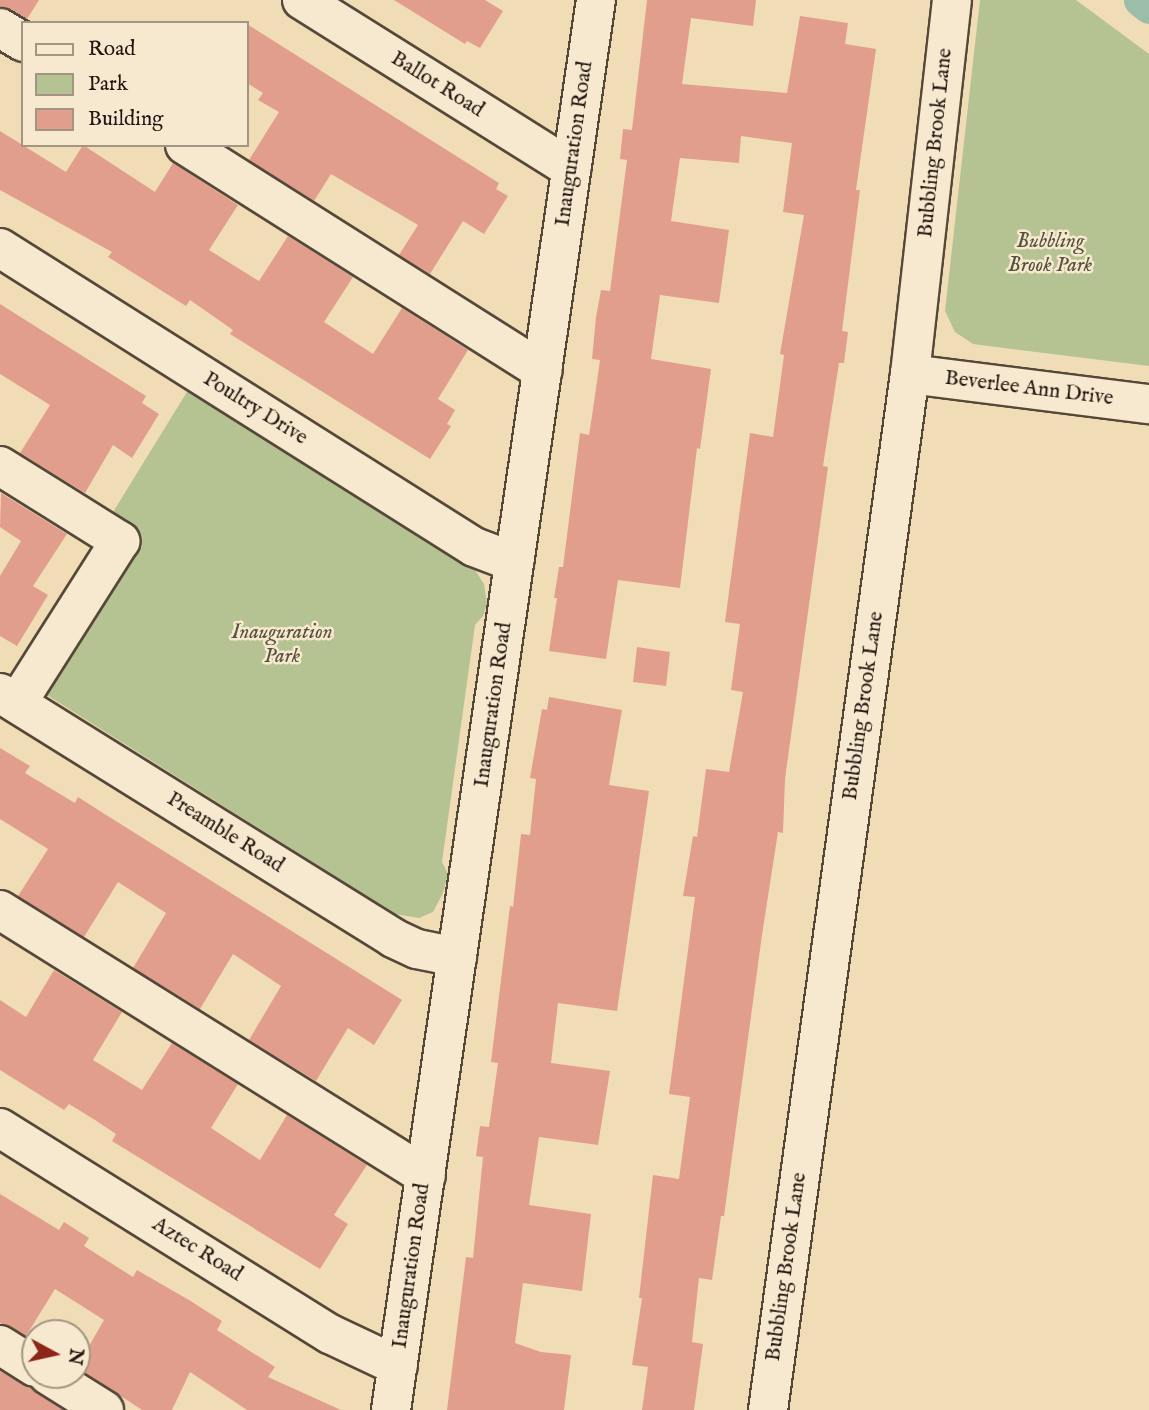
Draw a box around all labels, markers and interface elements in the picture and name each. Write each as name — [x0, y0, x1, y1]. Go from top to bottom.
legend — [21, 21, 248, 147]
text: Road — [88, 36, 135, 63]
street label: Ballot Road — [386, 47, 488, 123]
street label: Bubbling Brook Lane — [914, 47, 958, 239]
street label: Inauguration Road — [551, 60, 599, 228]
text: Park — [88, 71, 128, 98]
text: Building — [88, 106, 163, 133]
park label: Bubbling Brook Park — [1008, 229, 1092, 279]
street label: Beverlee Ann Drive — [943, 366, 1115, 412]
street label: Poultry Drive — [198, 367, 312, 451]
street label: Bubbling Brook Lane — [838, 610, 890, 802]
park label: Inauguration Park — [232, 620, 332, 670]
street label: Inauguration Road — [470, 621, 518, 789]
street label: Preamble Road — [162, 787, 288, 879]
street label: Bubbling Brook Lane — [761, 1171, 813, 1363]
street label: Inauguration Road — [388, 1182, 436, 1350]
street label: Aztec Road — [147, 1212, 247, 1288]
north arrow — [21, 1319, 91, 1389]
text: N — [62, 1347, 88, 1366]

